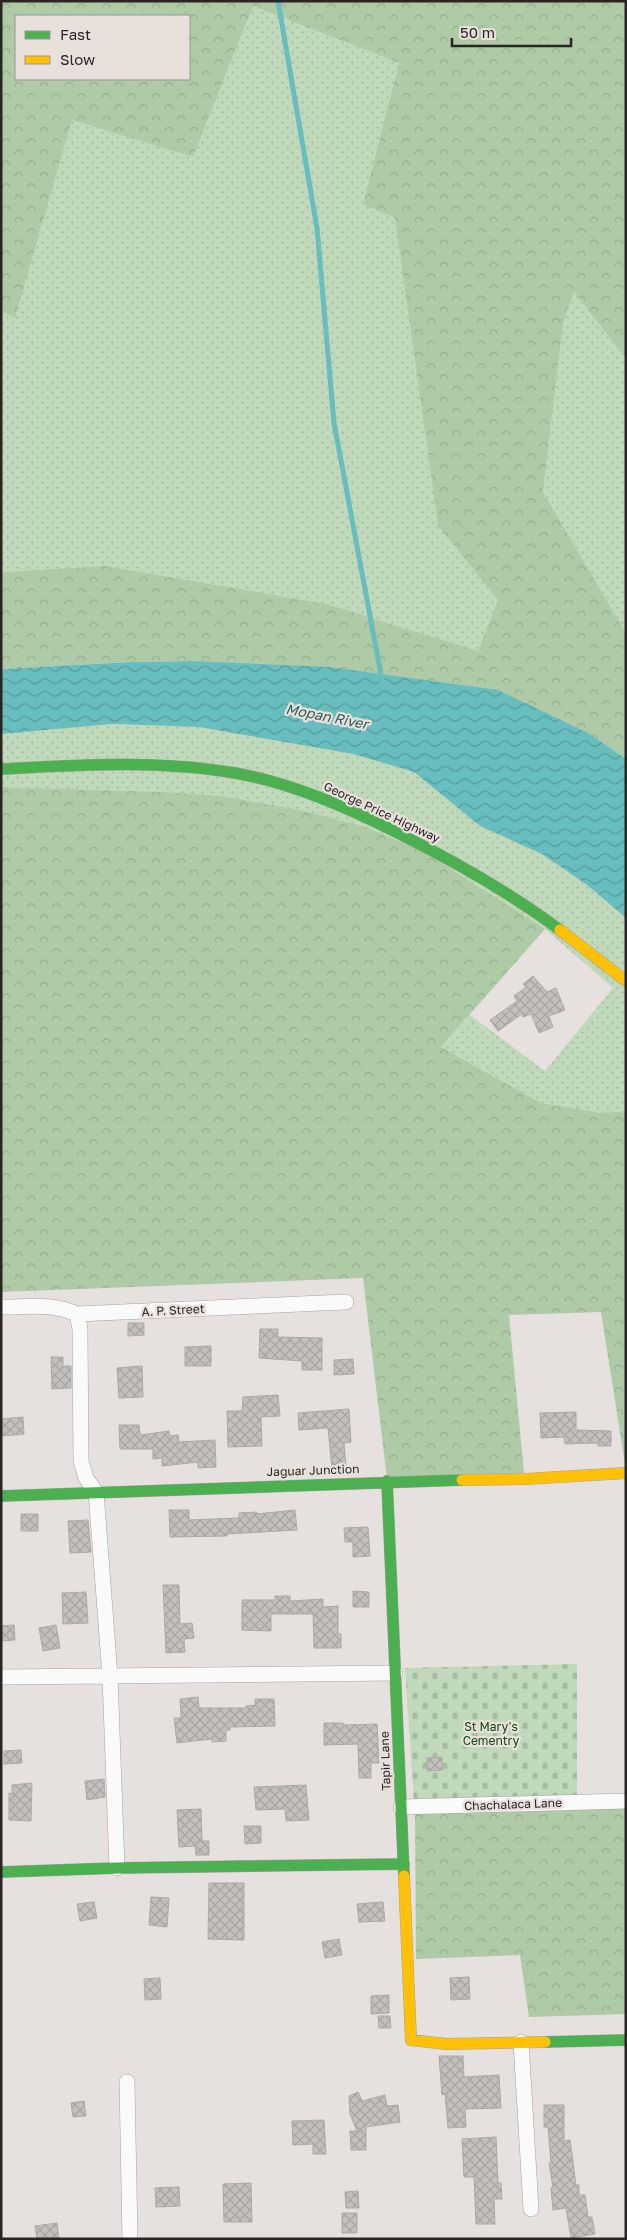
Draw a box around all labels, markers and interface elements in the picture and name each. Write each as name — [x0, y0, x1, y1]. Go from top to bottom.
legend — [15, 15, 190, 80]
scale bar — [452, 15, 571, 47]
text: 50 m — [460, 23, 495, 41]
text: Fast — [60, 25, 91, 43]
text: Slow — [60, 50, 95, 68]
water label: Mopan River — [284, 700, 372, 733]
street label: George Price Highway — [322, 778, 443, 846]
street label: A. P. Street — [141, 1301, 205, 1319]
street label: Jaguar Junction — [266, 1461, 360, 1479]
park label: St Mary's Cementry — [463, 1719, 520, 1748]
street label: Tapir Lane — [376, 1731, 394, 1791]
street label: Chachalaca Lane — [464, 1795, 562, 1813]

